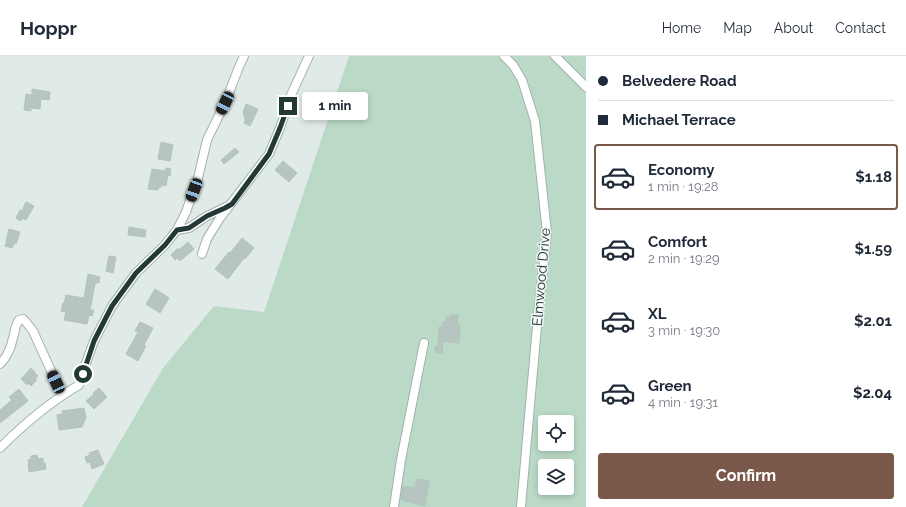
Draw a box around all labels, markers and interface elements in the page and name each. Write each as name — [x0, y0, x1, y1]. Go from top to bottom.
text: Hoppr — [20, 17, 77, 39]
text: Home — [662, 20, 701, 36]
text: Map — [723, 20, 752, 36]
text: About — [774, 20, 813, 36]
text: Contact — [835, 20, 886, 36]
text: Belvedere Road — [622, 72, 737, 90]
car — [214, 90, 236, 116]
callout: 1 min — [302, 92, 368, 120]
route end — [279, 97, 297, 115]
text: 1 min — [319, 98, 351, 113]
text: Michael Terrace — [622, 111, 736, 129]
icon: car — [600, 159, 636, 195]
text: Economy — [648, 161, 715, 179]
text: $1.18 — [855, 168, 892, 186]
car — [184, 177, 204, 203]
text: 1 min · 19:28 — [648, 179, 718, 194]
street label: Elmwood Drive — [529, 227, 553, 327]
icon: car — [600, 231, 636, 267]
text: Comfort — [648, 233, 707, 251]
text: $1.59 — [855, 240, 892, 258]
text: 2 min · 19:29 — [648, 251, 720, 266]
icon: car — [600, 303, 636, 339]
text: XL — [648, 305, 666, 323]
text: $2.01 — [854, 312, 892, 330]
text: 3 min · 19:30 — [648, 323, 720, 338]
route start — [74, 365, 92, 383]
car — [45, 369, 67, 395]
icon: car — [600, 375, 636, 411]
text: Green — [648, 377, 692, 395]
text: $2.04 — [853, 384, 892, 402]
text: 4 min · 19:31 — [648, 395, 718, 410]
map controls — [538, 415, 574, 495]
button: locate — [538, 415, 574, 451]
button: Confirm — [598, 453, 894, 499]
button: layers — [538, 459, 574, 495]

